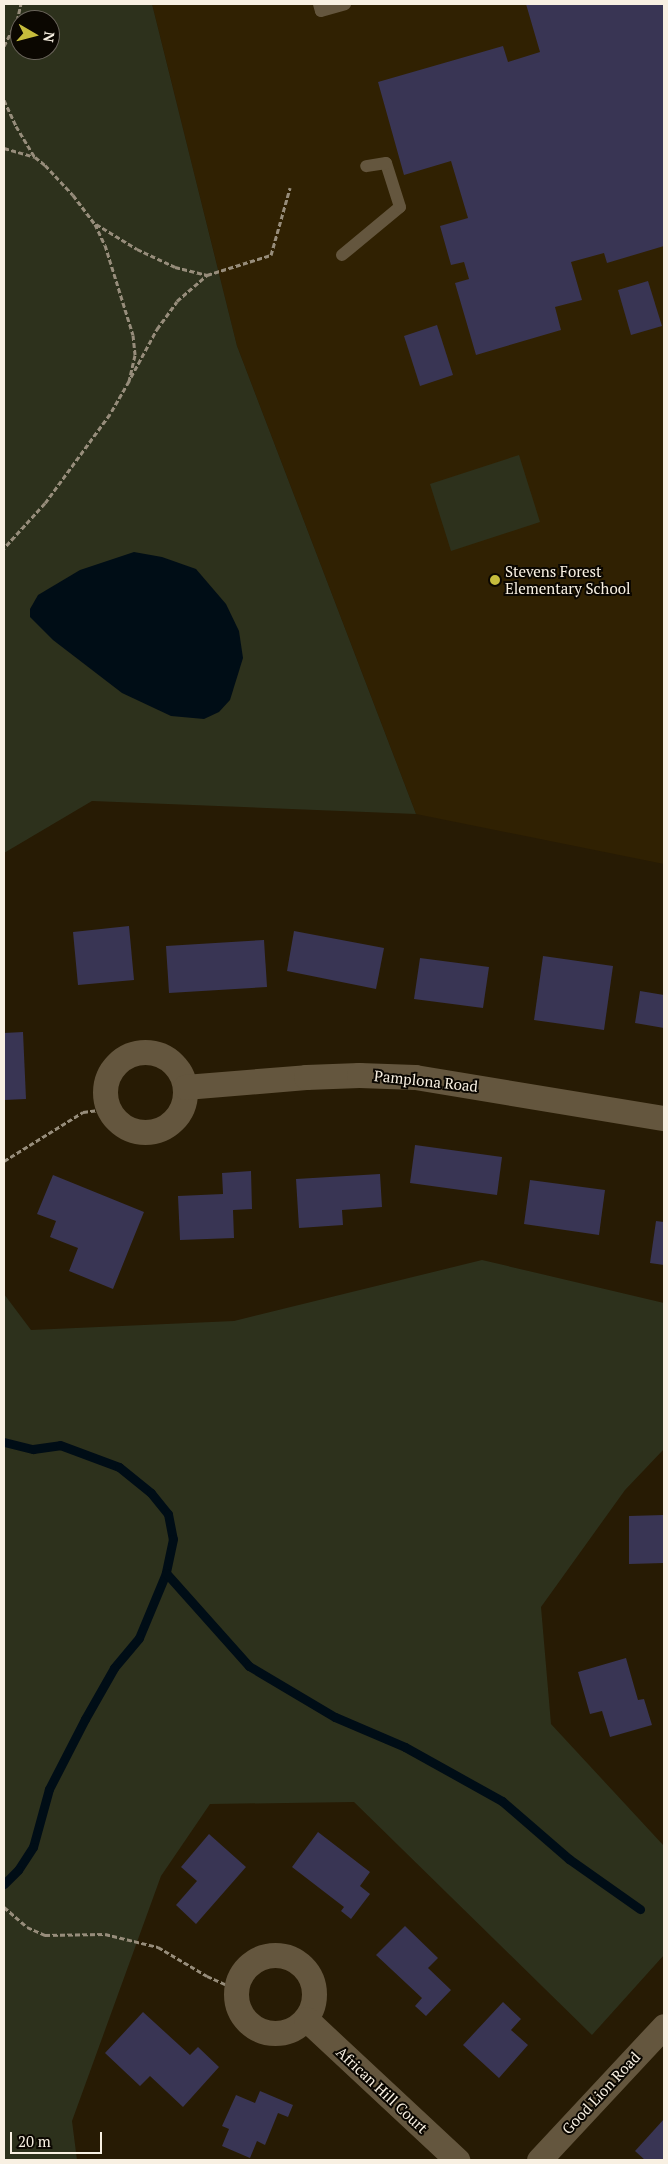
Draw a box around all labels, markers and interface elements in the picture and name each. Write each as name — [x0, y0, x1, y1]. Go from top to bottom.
north arrow — [10, 10, 60, 60]
text: N — [39, 30, 60, 44]
place label: Stevens Forest Elementary School — [505, 562, 631, 597]
marker: Stevens Forest Elementary School — [489, 574, 501, 586]
street label: Pamplona Road — [373, 1067, 479, 1095]
street label: African Hill Court — [333, 2043, 431, 2137]
street label: Good Lion Road — [558, 2048, 644, 2138]
scale bar — [12, 2122, 105, 2154]
text: 20 m — [18, 2131, 51, 2151]

